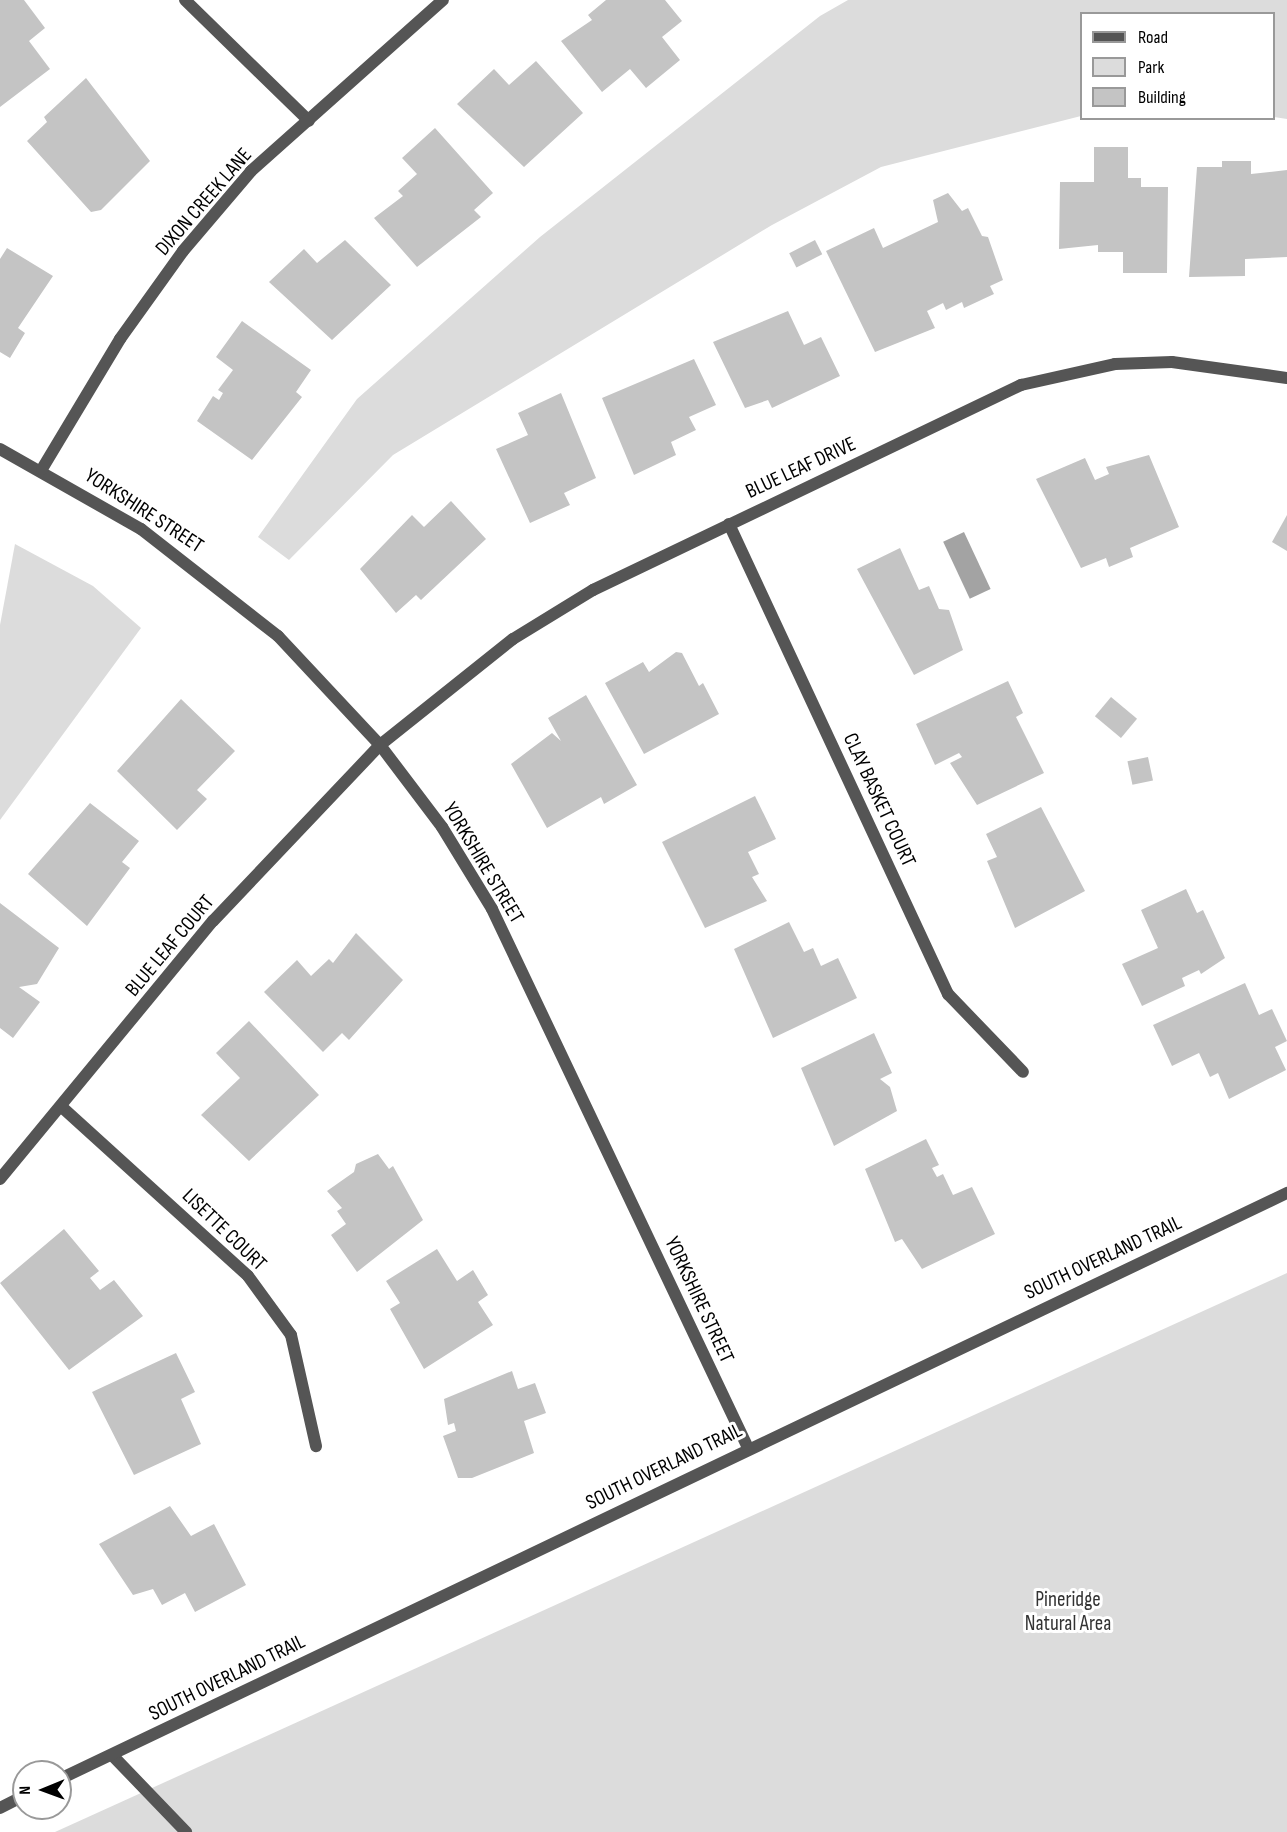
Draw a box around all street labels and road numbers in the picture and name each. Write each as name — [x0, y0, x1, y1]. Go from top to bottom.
street label: DIXON CREEK LANE — [151, 143, 257, 261]
street label: BLUE LEAF DRIVE — [742, 432, 860, 504]
street label: YORKSHIRE STREET — [80, 463, 208, 559]
street label: CLAY BASKET COURT — [837, 729, 921, 871]
street label: YORKSHIRE STREET — [437, 798, 529, 928]
street label: BLUE LEAF COURT — [120, 890, 220, 1002]
street label: LISETTE COURT — [177, 1184, 271, 1276]
street label: SOUTH OVERLAND TRAIL — [1020, 1211, 1186, 1305]
street label: YORKSHIRE STREET — [659, 1233, 739, 1367]
street label: SOUTH OVERLAND TRAIL — [582, 1418, 746, 1516]
street label: SOUTH OVERLAND TRAIL — [145, 1629, 309, 1727]

